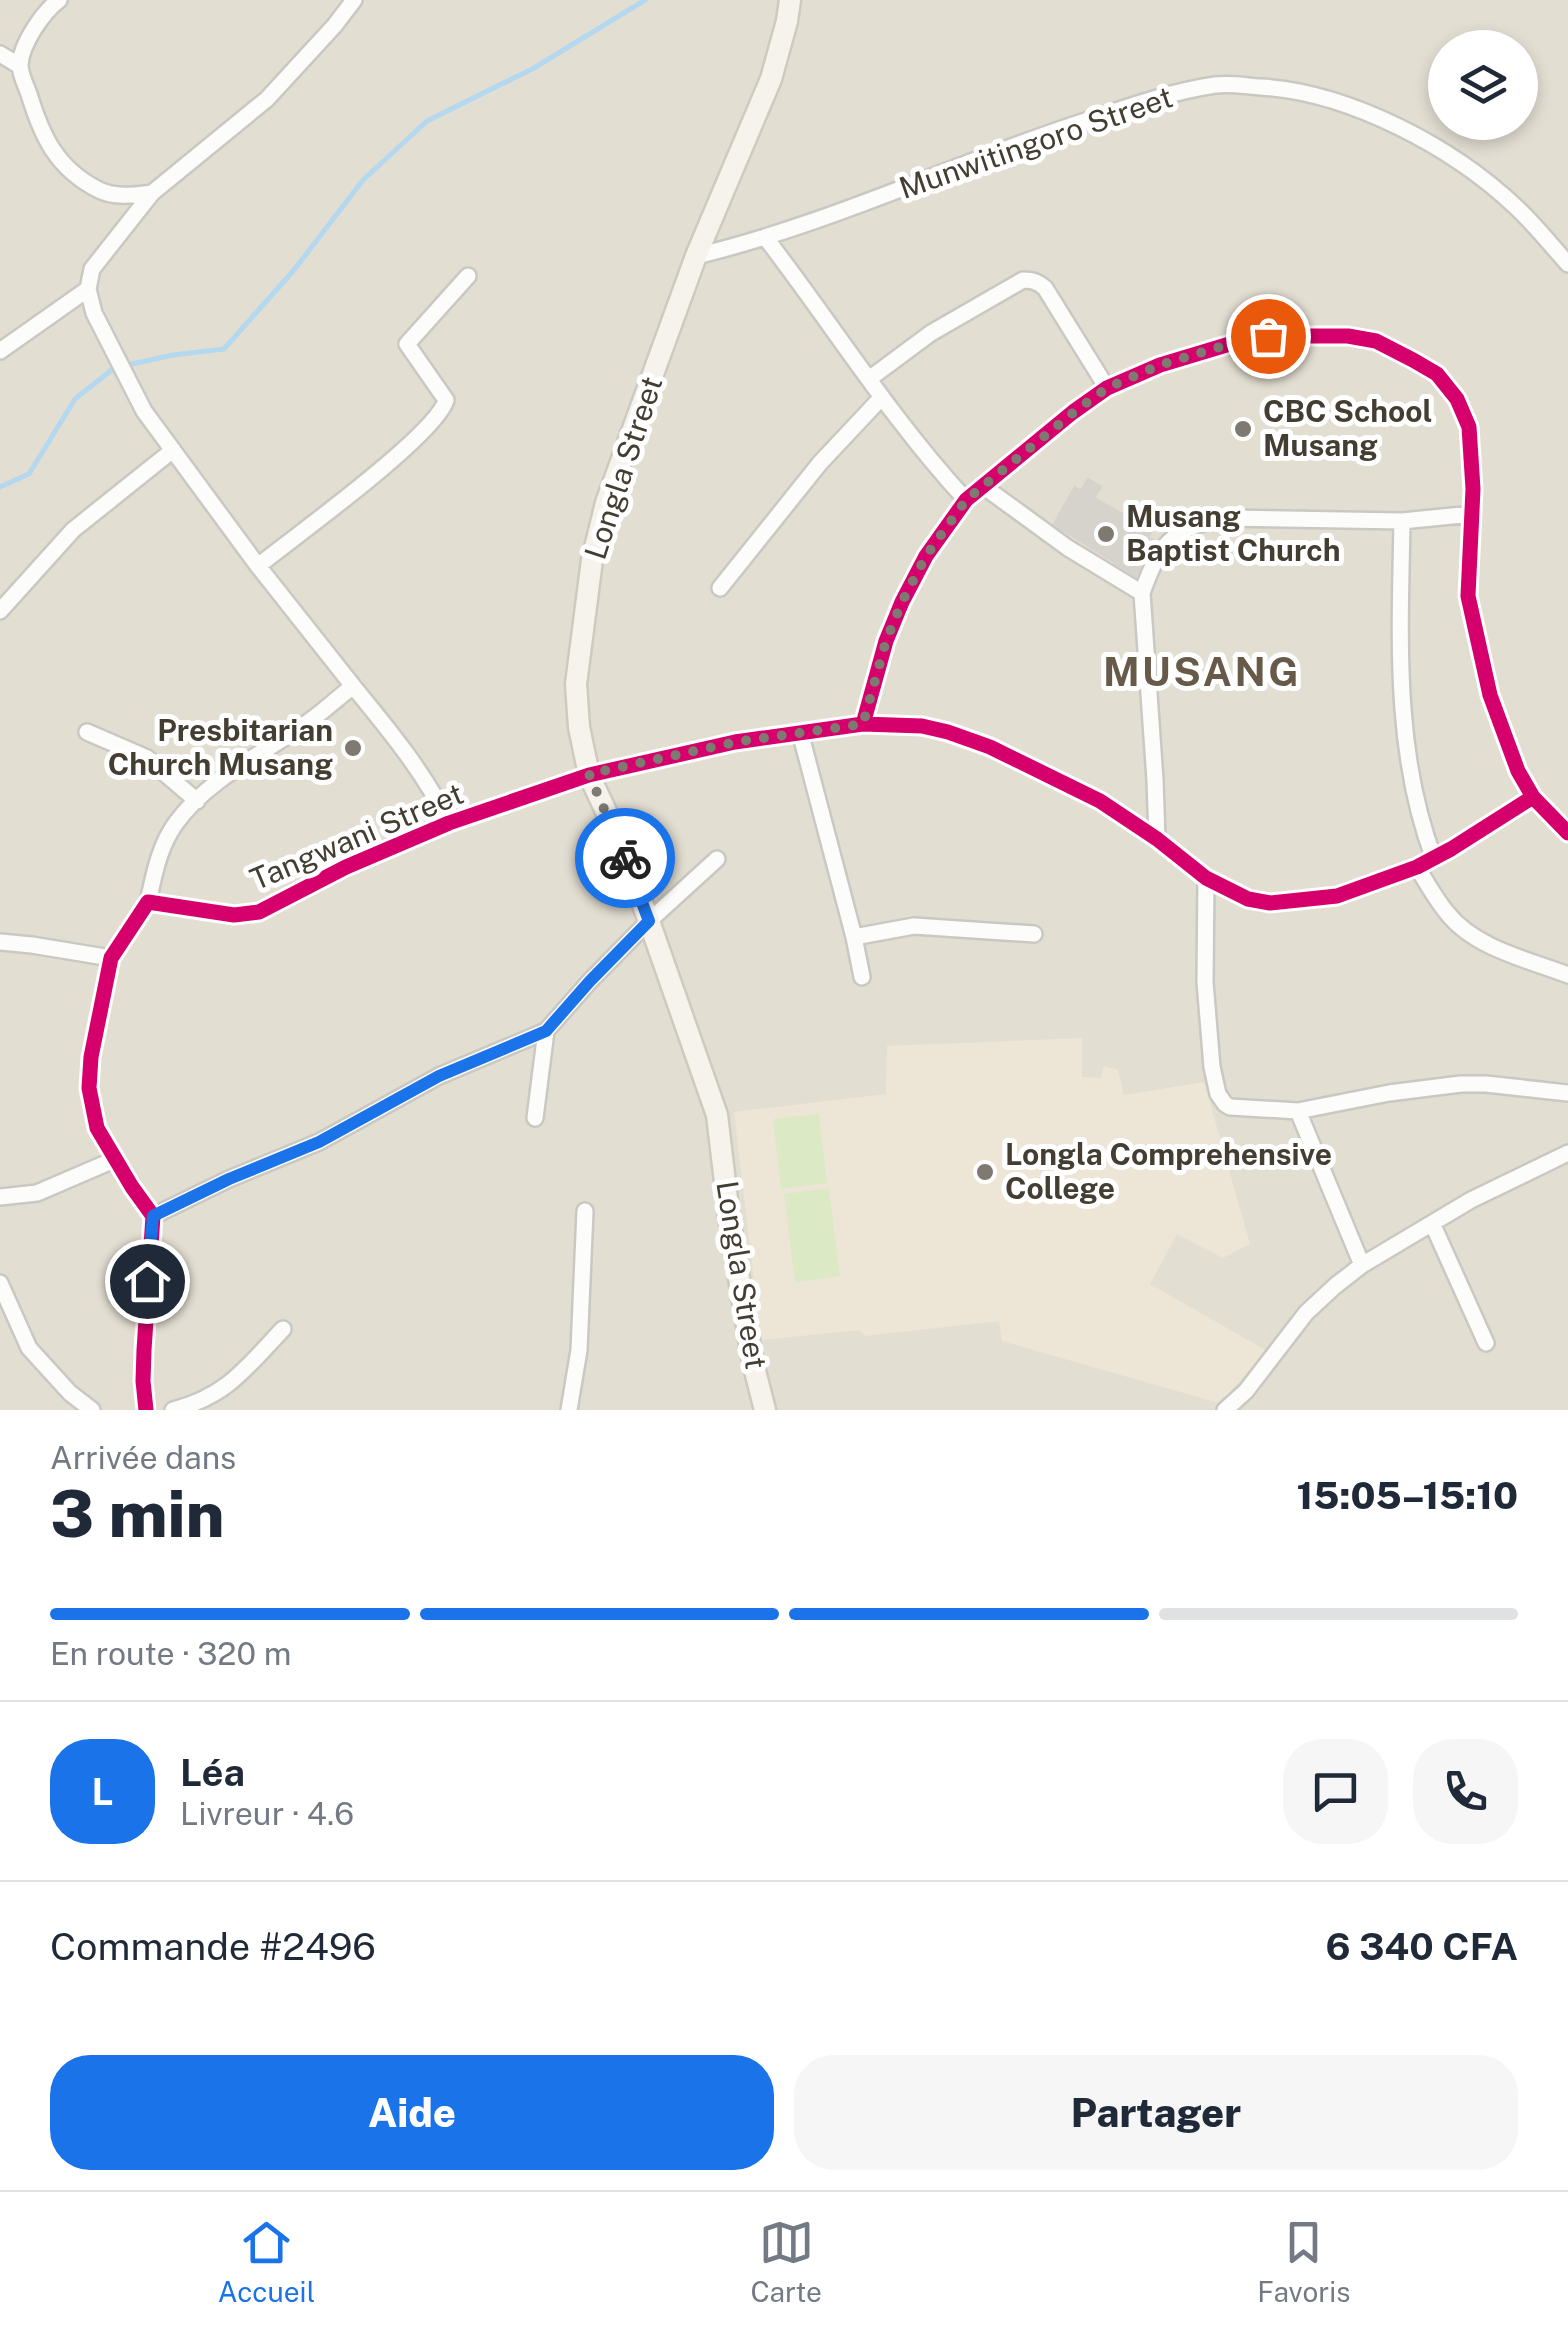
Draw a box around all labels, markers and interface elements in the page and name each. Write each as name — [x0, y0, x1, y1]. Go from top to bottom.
map controls — [1428, 30, 1538, 140]
button: layers — [1428, 30, 1538, 140]
street label: Munwitingoro Street — [894, 78, 1177, 206]
pin — [1226, 294, 1311, 379]
icon: bag — [1241, 309, 1296, 364]
street label: Longla Street — [577, 372, 670, 564]
place label: CBC School Musang — [1263, 393, 1432, 463]
marker: CBC School Musang — [1232, 418, 1254, 440]
place label: Musang Baptist Church — [1126, 498, 1340, 568]
marker: Musang Baptist Church — [1095, 523, 1117, 545]
district label: MUSANG — [1103, 648, 1301, 695]
place label: Presbitarian Church Musang — [108, 712, 333, 782]
marker: Presbitarian Church Musang — [342, 737, 364, 759]
street label: Tangwani Street — [245, 775, 469, 897]
courier — [575, 808, 675, 908]
icon: bike — [598, 831, 653, 886]
place label: Longla Comprehensive College — [1005, 1136, 1332, 1206]
marker: Longla Comprehensive College — [974, 1161, 996, 1183]
street label: Longla Street — [709, 1178, 775, 1372]
pin — [105, 1239, 190, 1324]
icon: home — [120, 1254, 175, 1309]
text: Arrivée dans — [50, 1439, 236, 1476]
text: 15:05–15:10 — [1297, 1473, 1518, 1518]
text: 3 min — [50, 1475, 225, 1552]
text: En route · 320 m — [50, 1635, 291, 1672]
button: chat — [1283, 1739, 1388, 1844]
button: phone — [1413, 1739, 1518, 1844]
text: Léa — [180, 1750, 245, 1795]
text: L — [92, 1769, 113, 1814]
text: Livreur · 4.6 — [180, 1795, 354, 1832]
text: Commande #2496 — [50, 1924, 376, 1969]
text: 6 340 CFA — [1326, 1924, 1518, 1969]
button: Aide — [50, 2055, 774, 2170]
button: Partager — [794, 2055, 1518, 2170]
tab: Accueil — [218, 2215, 315, 2308]
tab: Carte — [750, 2215, 822, 2308]
tab: Favoris — [1257, 2215, 1350, 2308]

